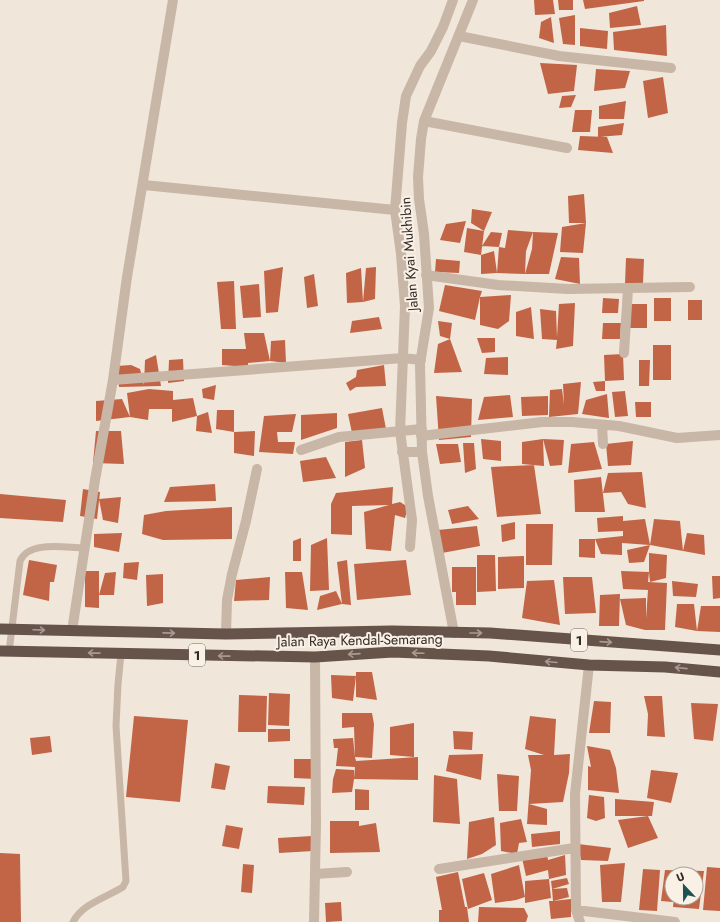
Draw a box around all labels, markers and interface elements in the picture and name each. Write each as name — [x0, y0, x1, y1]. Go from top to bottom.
street label: Jalan Kyai Mukhibin — [395, 196, 423, 314]
one-way arrow — [32, 626, 45, 634]
one-way arrow — [162, 629, 175, 637]
street label: Jalan Raya Kendal-Semarang — [275, 629, 443, 651]
one-way arrow — [469, 629, 482, 637]
road number: 1 — [571, 629, 587, 651]
one-way arrow — [599, 638, 612, 645]
road number: 1 — [189, 644, 205, 666]
one-way arrow — [412, 649, 425, 656]
one-way arrow — [88, 650, 101, 657]
one-way arrow — [348, 651, 361, 658]
one-way arrow — [218, 652, 231, 660]
one-way arrow — [545, 658, 558, 665]
one-way arrow — [675, 665, 688, 672]
north arrow — [664, 866, 704, 906]
text: U — [674, 868, 687, 886]

